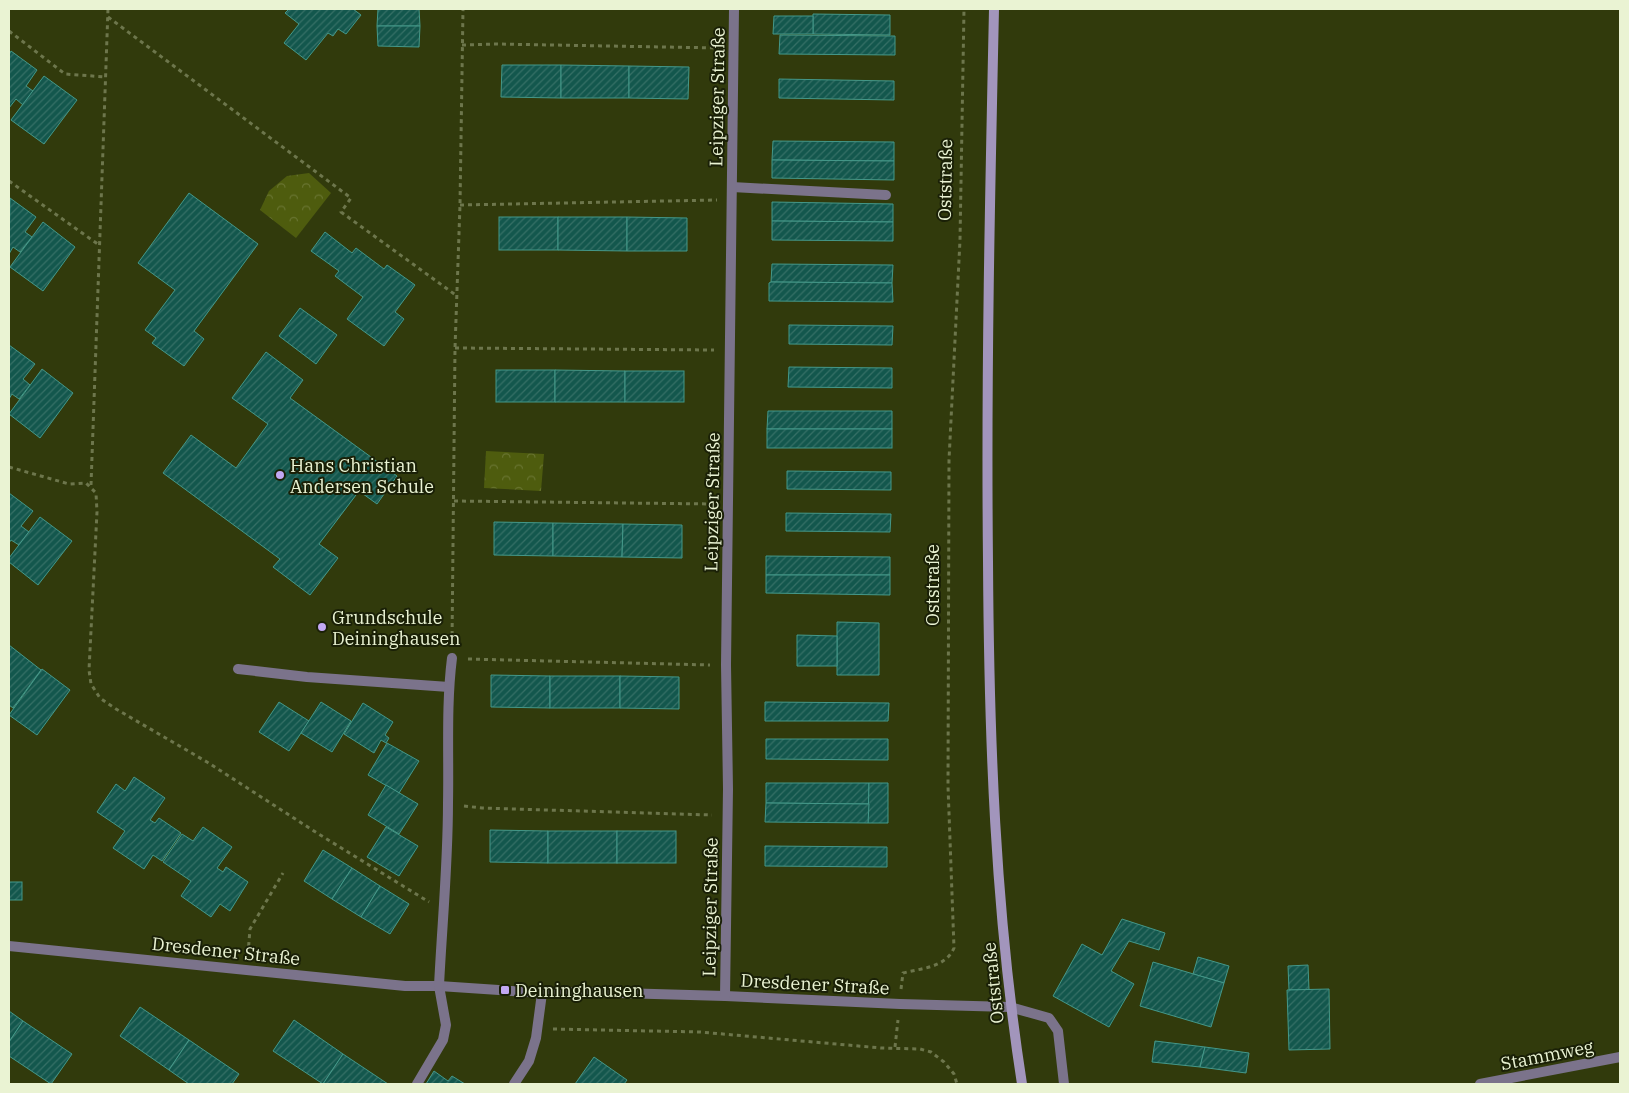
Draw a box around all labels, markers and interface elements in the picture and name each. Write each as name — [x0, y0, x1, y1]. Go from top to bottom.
street label: Leipziger Straße — [704, 27, 730, 167]
street label: Oststraße — [933, 139, 957, 221]
street label: Leipziger Straße — [699, 432, 725, 572]
place label: Hans Christian Andersen Schule — [290, 454, 434, 498]
marker: Hans Christian Andersen Schule — [274, 469, 286, 481]
street label: Oststraße — [921, 544, 944, 626]
place label: Grundschule Deininghausen — [332, 606, 461, 650]
marker: Grundschule Deininghausen — [316, 621, 328, 633]
street label: Leipziger Straße — [697, 837, 723, 977]
street label: Dresdener Straße — [151, 932, 301, 970]
street label: Oststraße — [977, 941, 1009, 1025]
street label: Dresdener Straße — [740, 969, 890, 999]
place label: Deininghausen — [515, 979, 644, 1002]
marker: Deininghausen — [499, 984, 511, 996]
street label: Stammweg — [1499, 1035, 1596, 1075]

